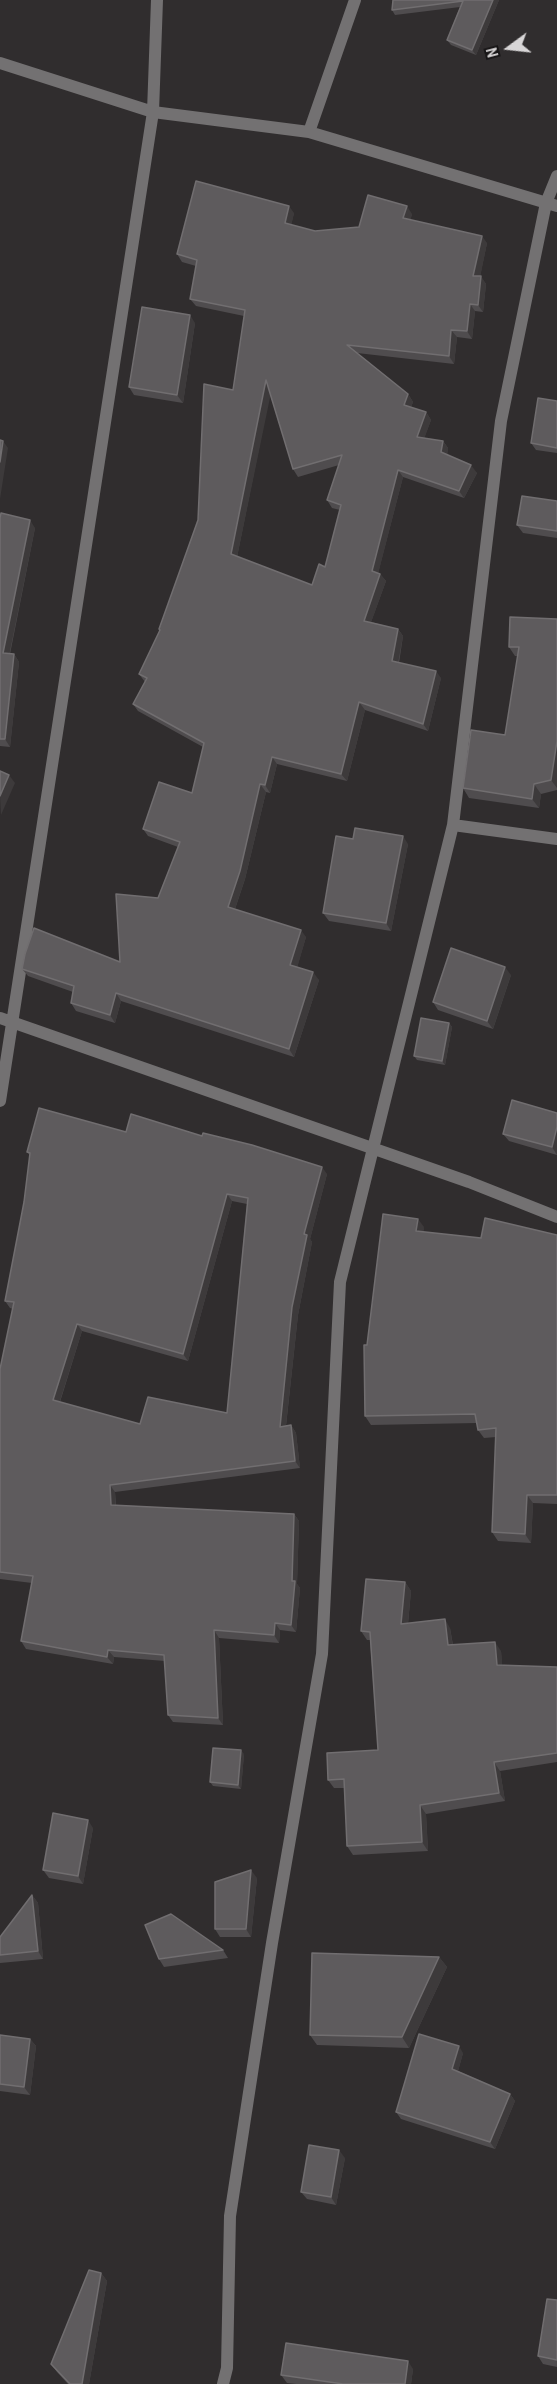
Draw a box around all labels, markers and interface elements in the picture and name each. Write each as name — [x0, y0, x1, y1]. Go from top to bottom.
north arrow — [479, 18, 539, 78]
text: N — [480, 45, 503, 60]

